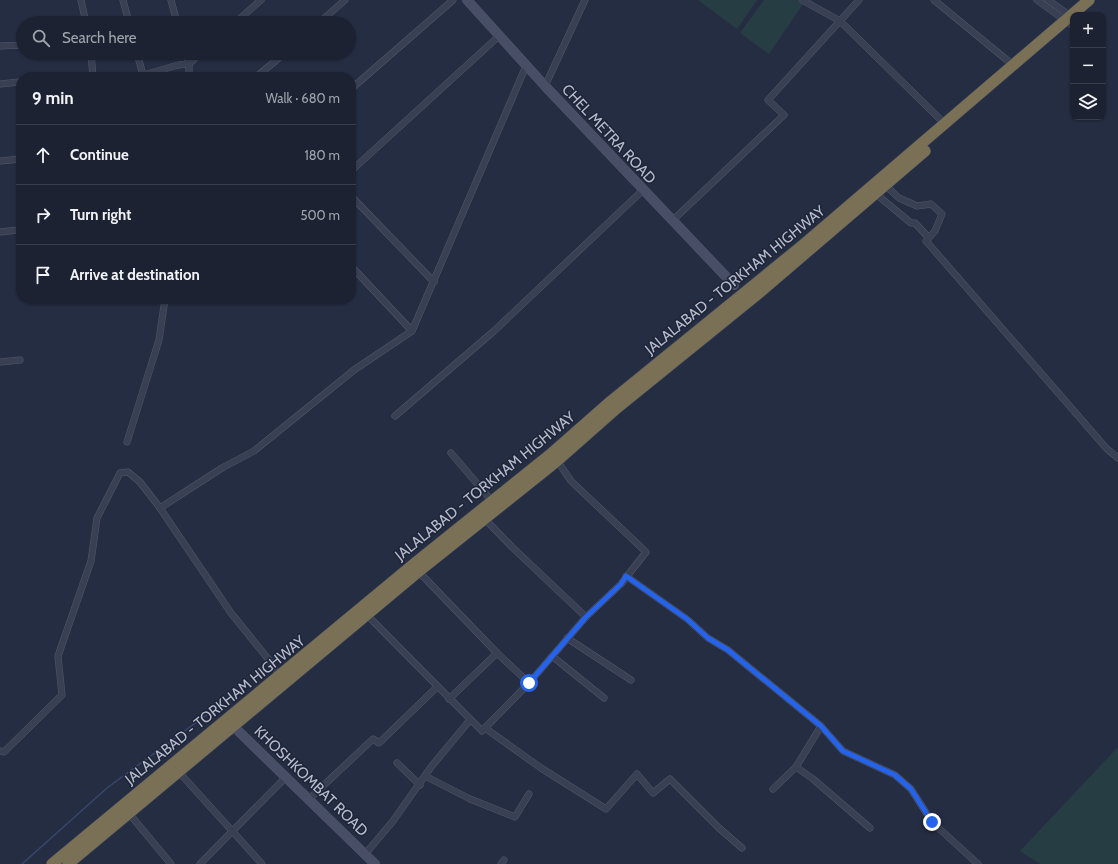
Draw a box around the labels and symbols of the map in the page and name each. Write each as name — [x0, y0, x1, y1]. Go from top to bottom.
street label: CHEL METRA ROAD — [558, 80, 660, 188]
street label: JALALABAD - TORKHAM HIGHWAY — [641, 201, 829, 359]
street label: JALALABAD - TORKHAM HIGHWAY — [391, 407, 579, 565]
street label: JALALABAD - TORKHAM HIGHWAY — [121, 631, 309, 789]
route start — [520, 674, 538, 692]
street label: KHOSHKOMBAT ROAD — [250, 722, 372, 840]
route end — [923, 813, 941, 831]

